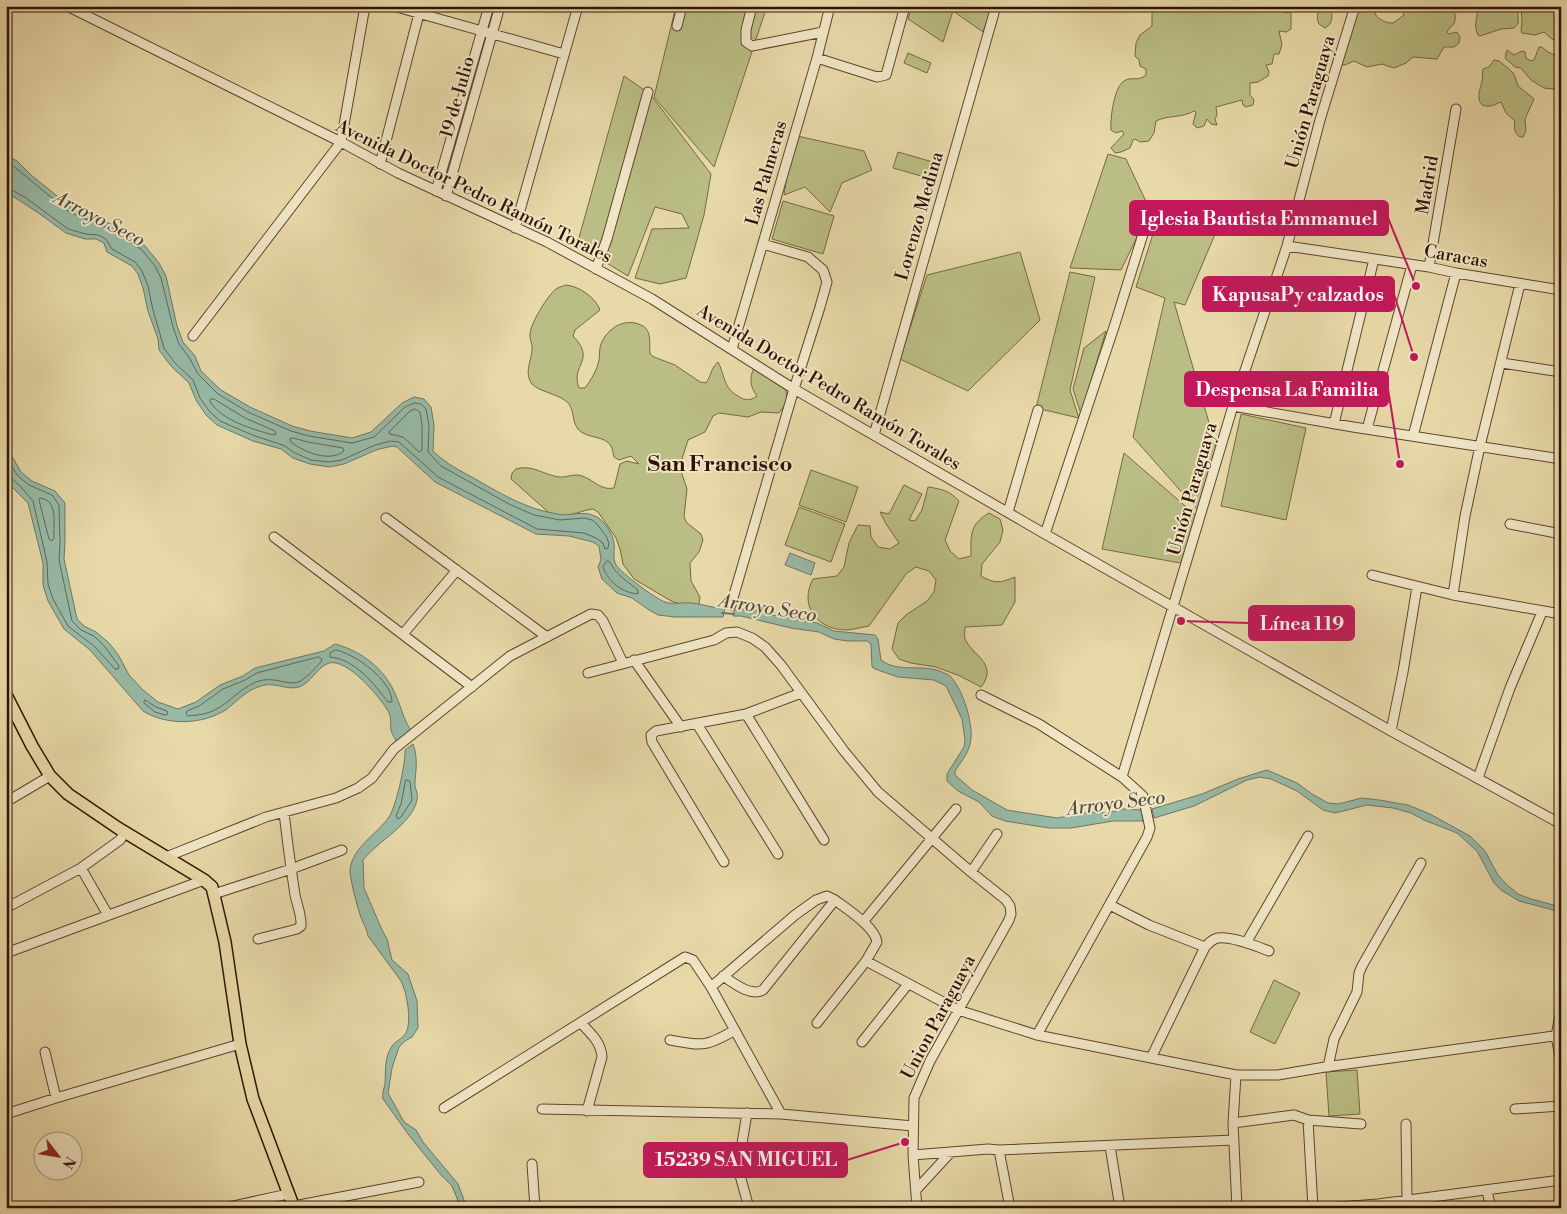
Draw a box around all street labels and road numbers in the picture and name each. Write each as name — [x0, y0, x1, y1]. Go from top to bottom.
street label: Unión Paraguaya — [1280, 32, 1341, 171]
street label: 19 de Julio — [435, 54, 480, 141]
street label: Avenida Doctor Pedro Ramón Torales — [331, 114, 616, 269]
street label: Las Palmeras — [741, 118, 792, 228]
street label: Lorenzo Medina — [890, 148, 949, 283]
street label: Madrid — [1411, 153, 1444, 216]
street label: Caracas — [1422, 240, 1490, 273]
street label: Avenida Doctor Pedro Ramón Torales — [692, 299, 965, 476]
street label: Unión Paraguaya — [1162, 419, 1223, 558]
street label: Union Paraguaya — [896, 950, 981, 1083]

